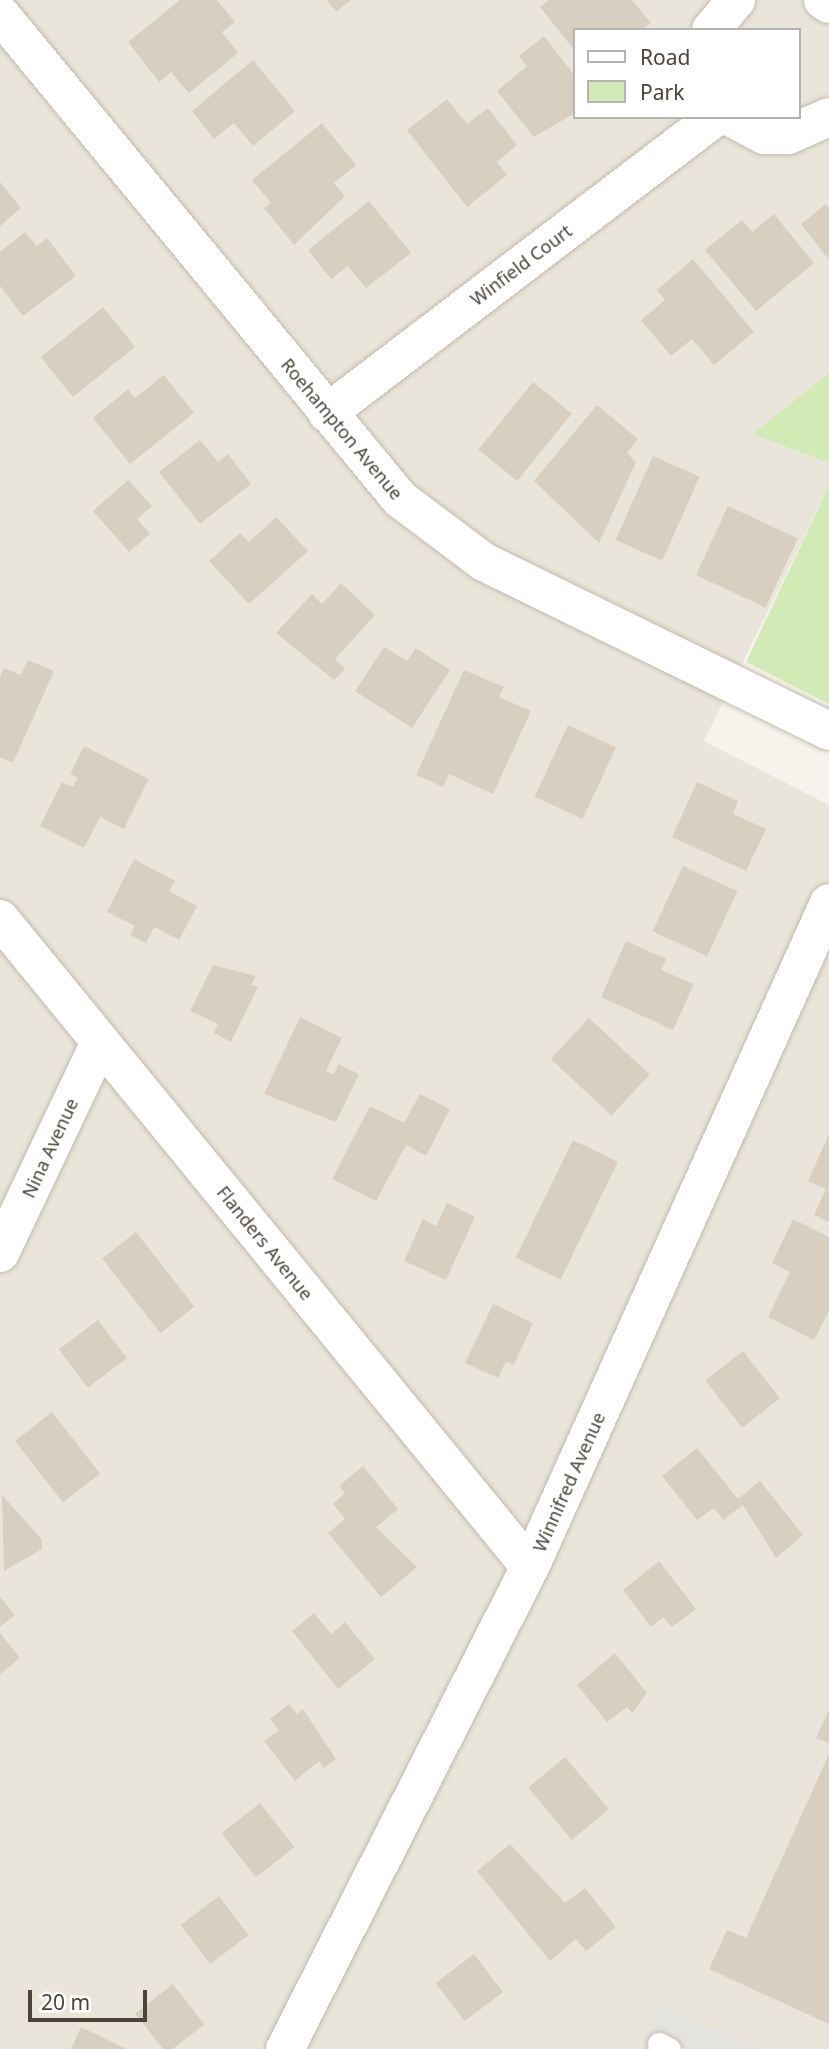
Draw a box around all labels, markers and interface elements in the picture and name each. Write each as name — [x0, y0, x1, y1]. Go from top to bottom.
legend — [574, 28, 801, 119]
text: Road — [640, 43, 690, 71]
text: Park — [640, 78, 684, 106]
street label: Winfield Court — [466, 220, 576, 310]
street label: Roehampton Avenue — [277, 354, 407, 504]
street label: Nina Avenue — [18, 1095, 82, 1201]
street label: Flanders Avenue — [212, 1182, 318, 1304]
street label: Winnifred Avenue — [528, 1409, 610, 1555]
scale bar — [32, 1976, 150, 2020]
text: 20 m — [41, 1988, 90, 2016]

